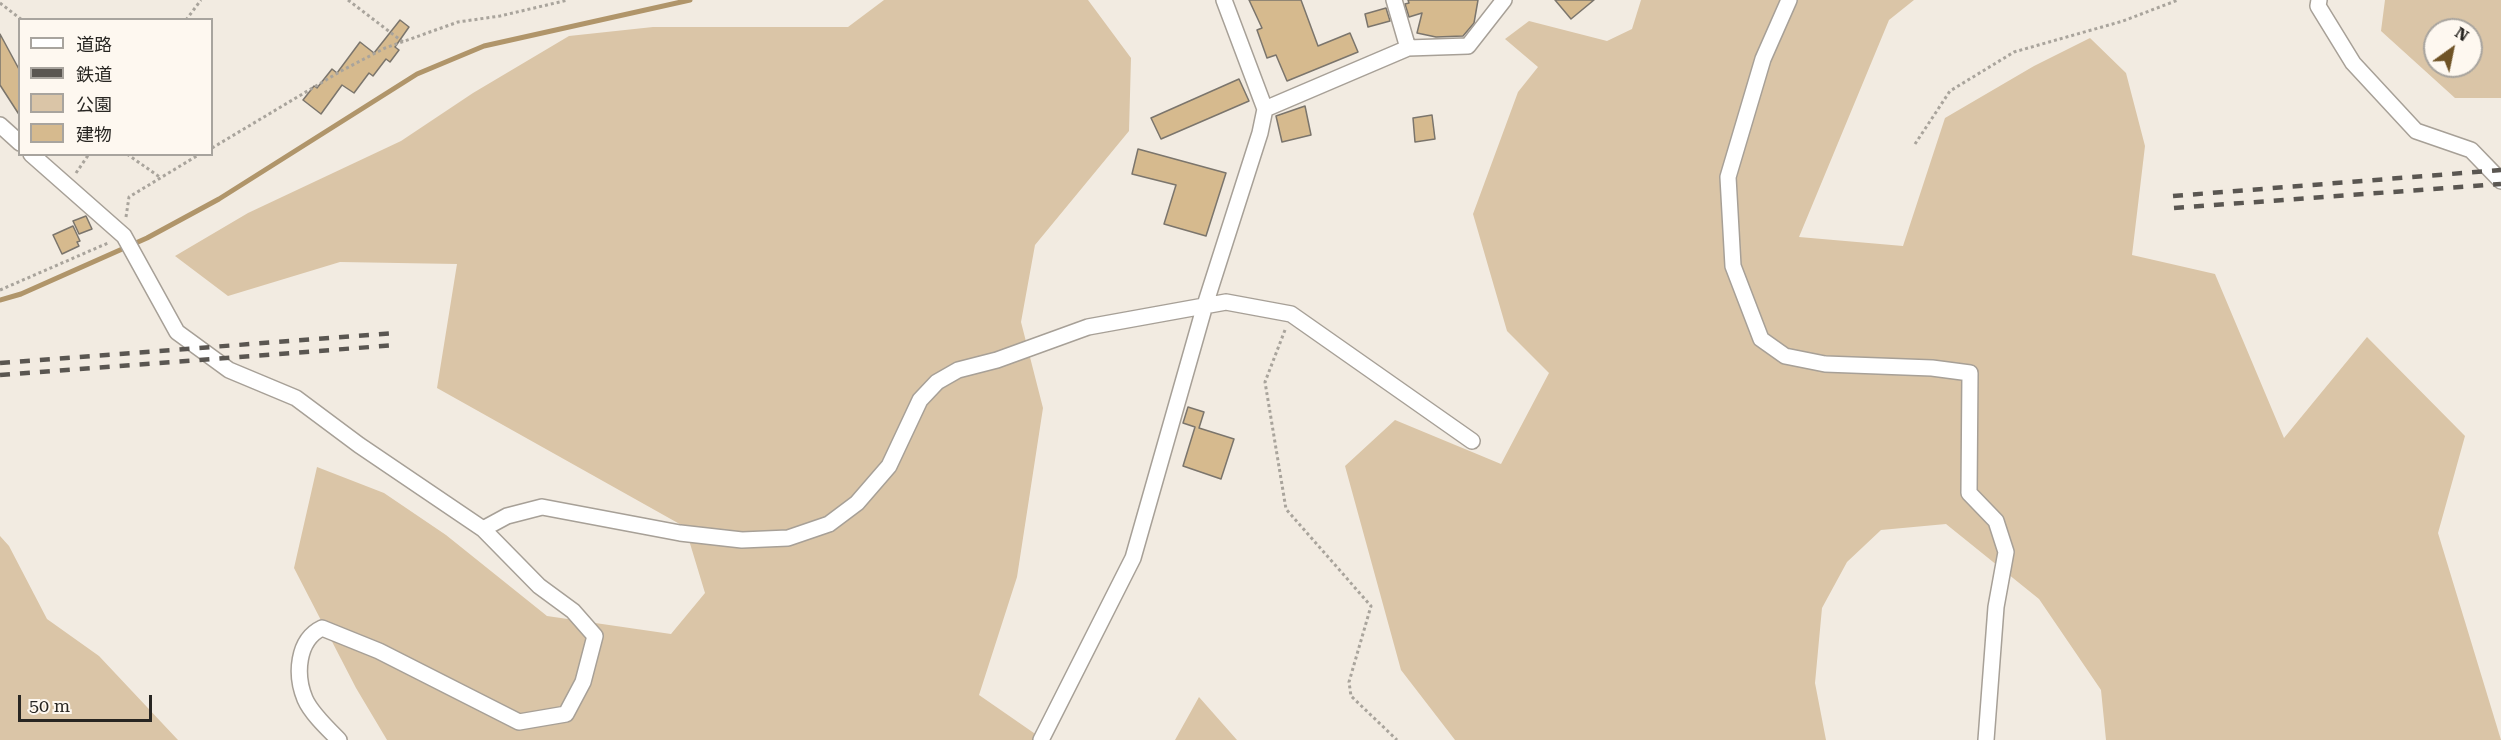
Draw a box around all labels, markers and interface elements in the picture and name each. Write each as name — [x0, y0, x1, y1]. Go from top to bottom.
legend — [18, 18, 213, 156]
north arrow — [2423, 18, 2483, 78]
text: N — [2452, 23, 2472, 45]
text: 道路 — [76, 34, 112, 55]
text: 鉄道 — [76, 64, 112, 85]
text: 公園 — [76, 94, 112, 115]
text: 建物 — [76, 124, 112, 145]
scale bar — [21, 683, 154, 721]
text: 50 m — [29, 695, 70, 716]

